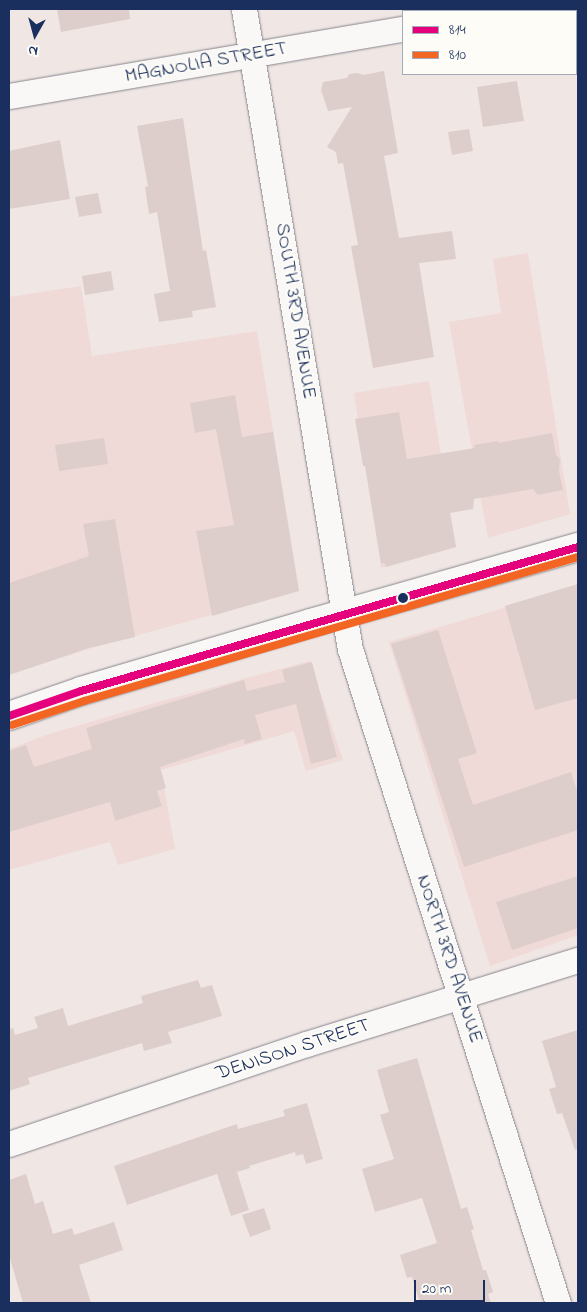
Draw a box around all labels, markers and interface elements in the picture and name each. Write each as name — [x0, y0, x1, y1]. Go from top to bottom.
north arrow — [10, 10, 60, 60]
legend — [402, 10, 577, 75]
text: 814 — [449, 19, 466, 41]
street label: MAGNOLIA STREET — [123, 37, 289, 89]
text: N — [27, 39, 39, 61]
text: 810 — [449, 44, 466, 66]
street label: SOUTH 3RD AVENUE — [269, 221, 321, 401]
unlabelled marker — [398, 593, 408, 603]
street label: NORTH 3RD AVENUE — [410, 872, 488, 1046]
street label: DENISON STREET — [213, 1014, 373, 1086]
scale bar — [417, 1270, 488, 1302]
text: 20 m — [422, 1278, 451, 1300]

